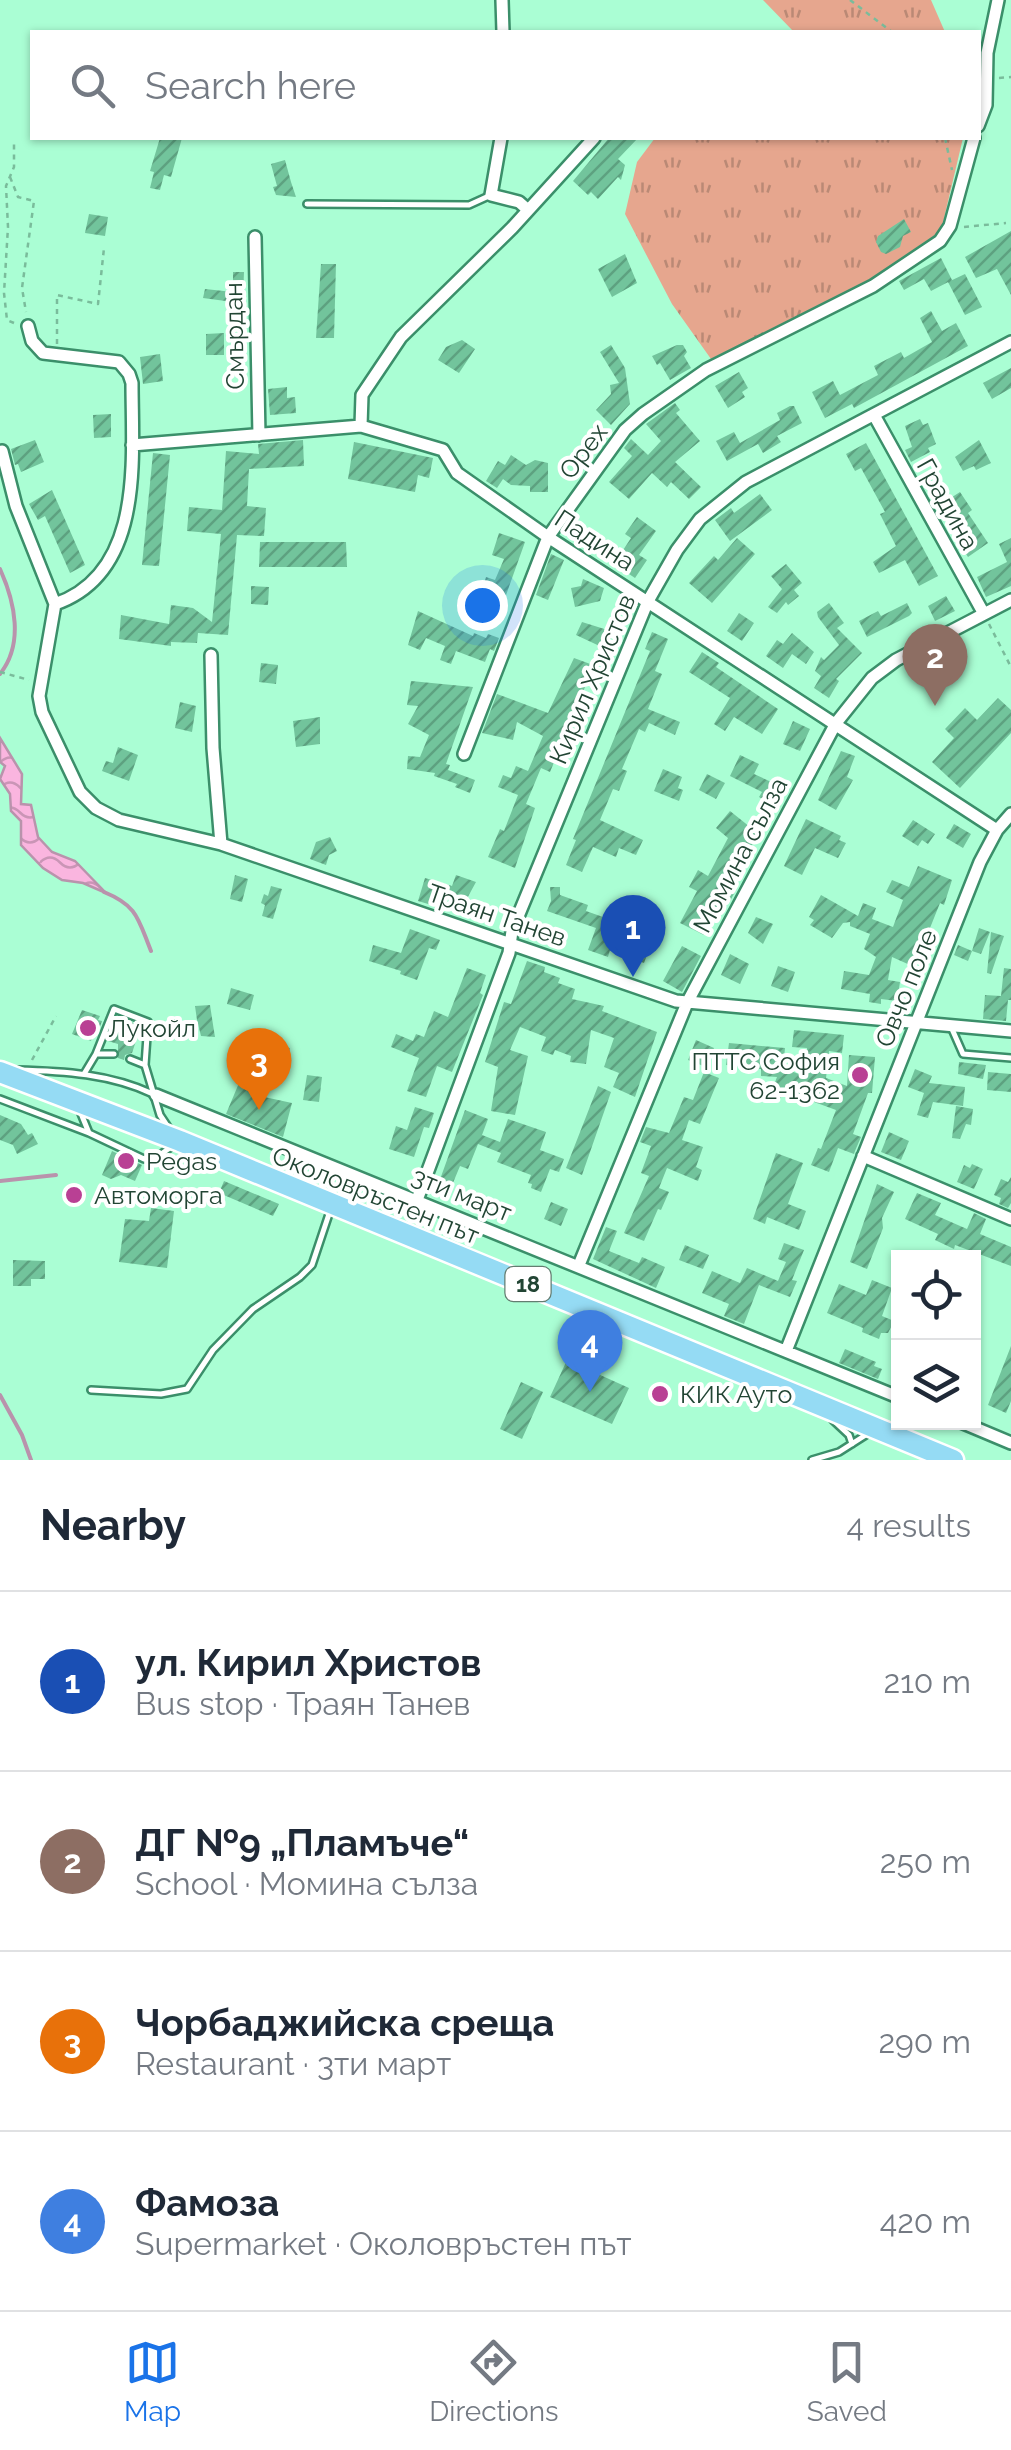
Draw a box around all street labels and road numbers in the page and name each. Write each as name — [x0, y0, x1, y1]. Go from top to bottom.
street label: Смърдан — [218, 282, 250, 390]
street label: Орех — [553, 417, 614, 485]
street label: Градина — [911, 453, 985, 555]
street label: Падина — [549, 503, 641, 577]
street label: Кирил Христов — [543, 590, 641, 768]
street label: Момина сълза — [687, 772, 793, 938]
street label: Траян Танев — [424, 877, 570, 953]
street label: Овчо поле — [869, 925, 943, 1051]
street label: Околовръстен път — [268, 1140, 484, 1250]
street label: 3ти март — [408, 1160, 516, 1228]
road number: 18 — [506, 1267, 550, 1301]

